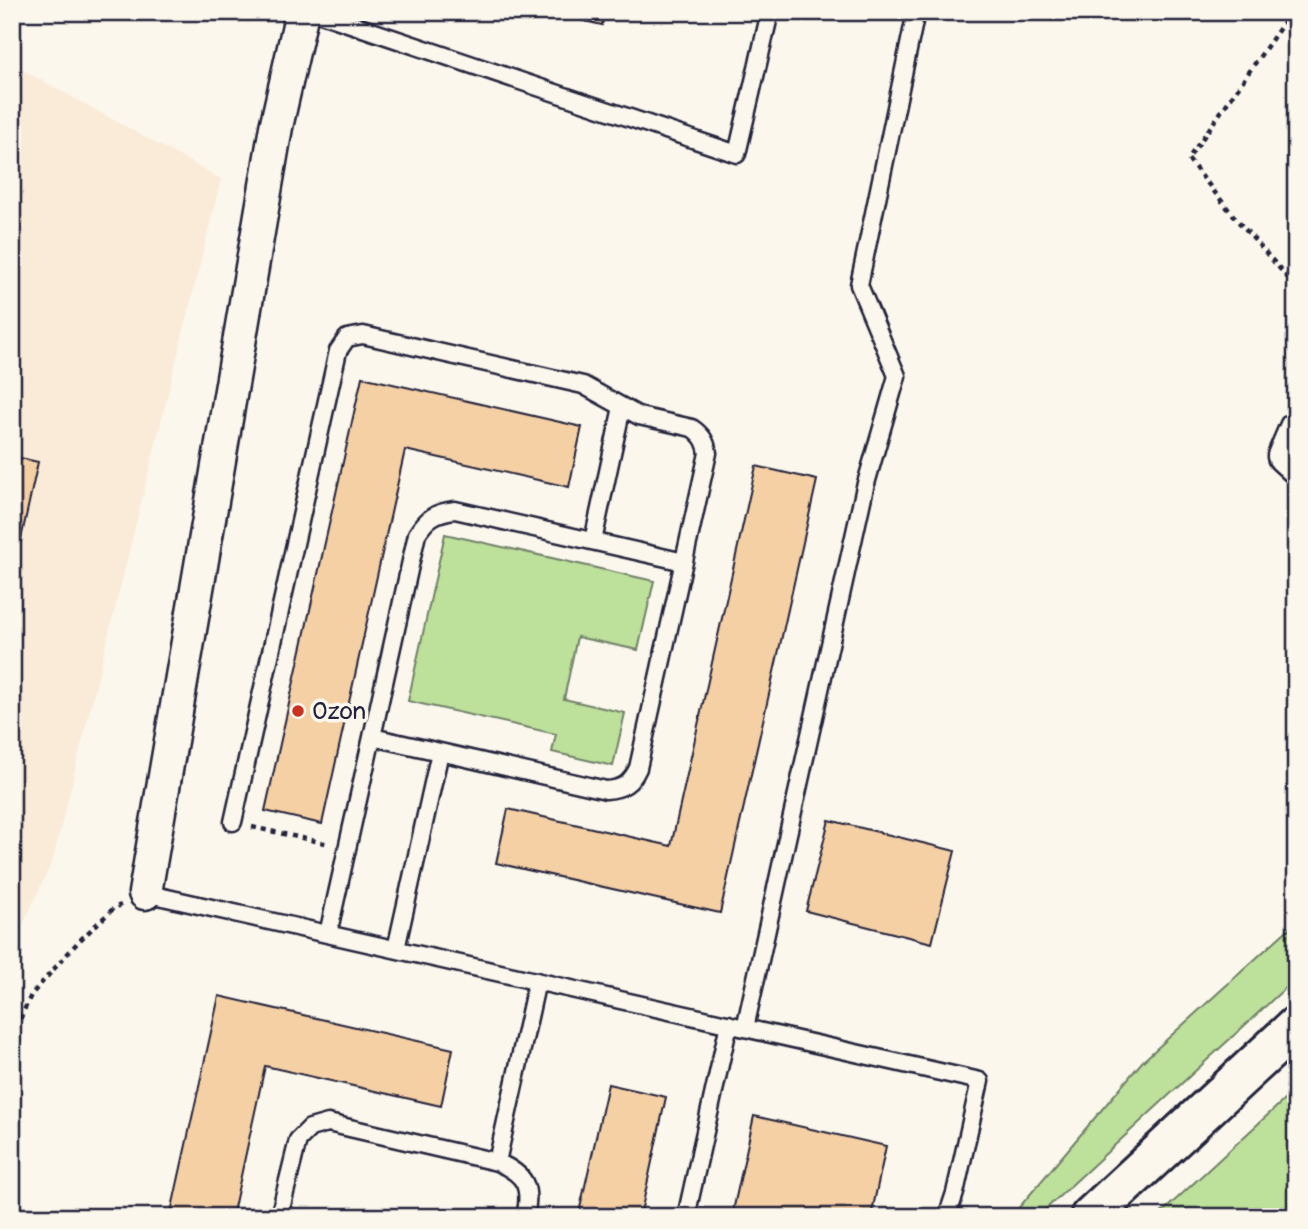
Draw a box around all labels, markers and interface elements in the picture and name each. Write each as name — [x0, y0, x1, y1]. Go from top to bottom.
place label: Ozon — [312, 697, 366, 726]
marker: Ozon — [290, 703, 306, 719]

